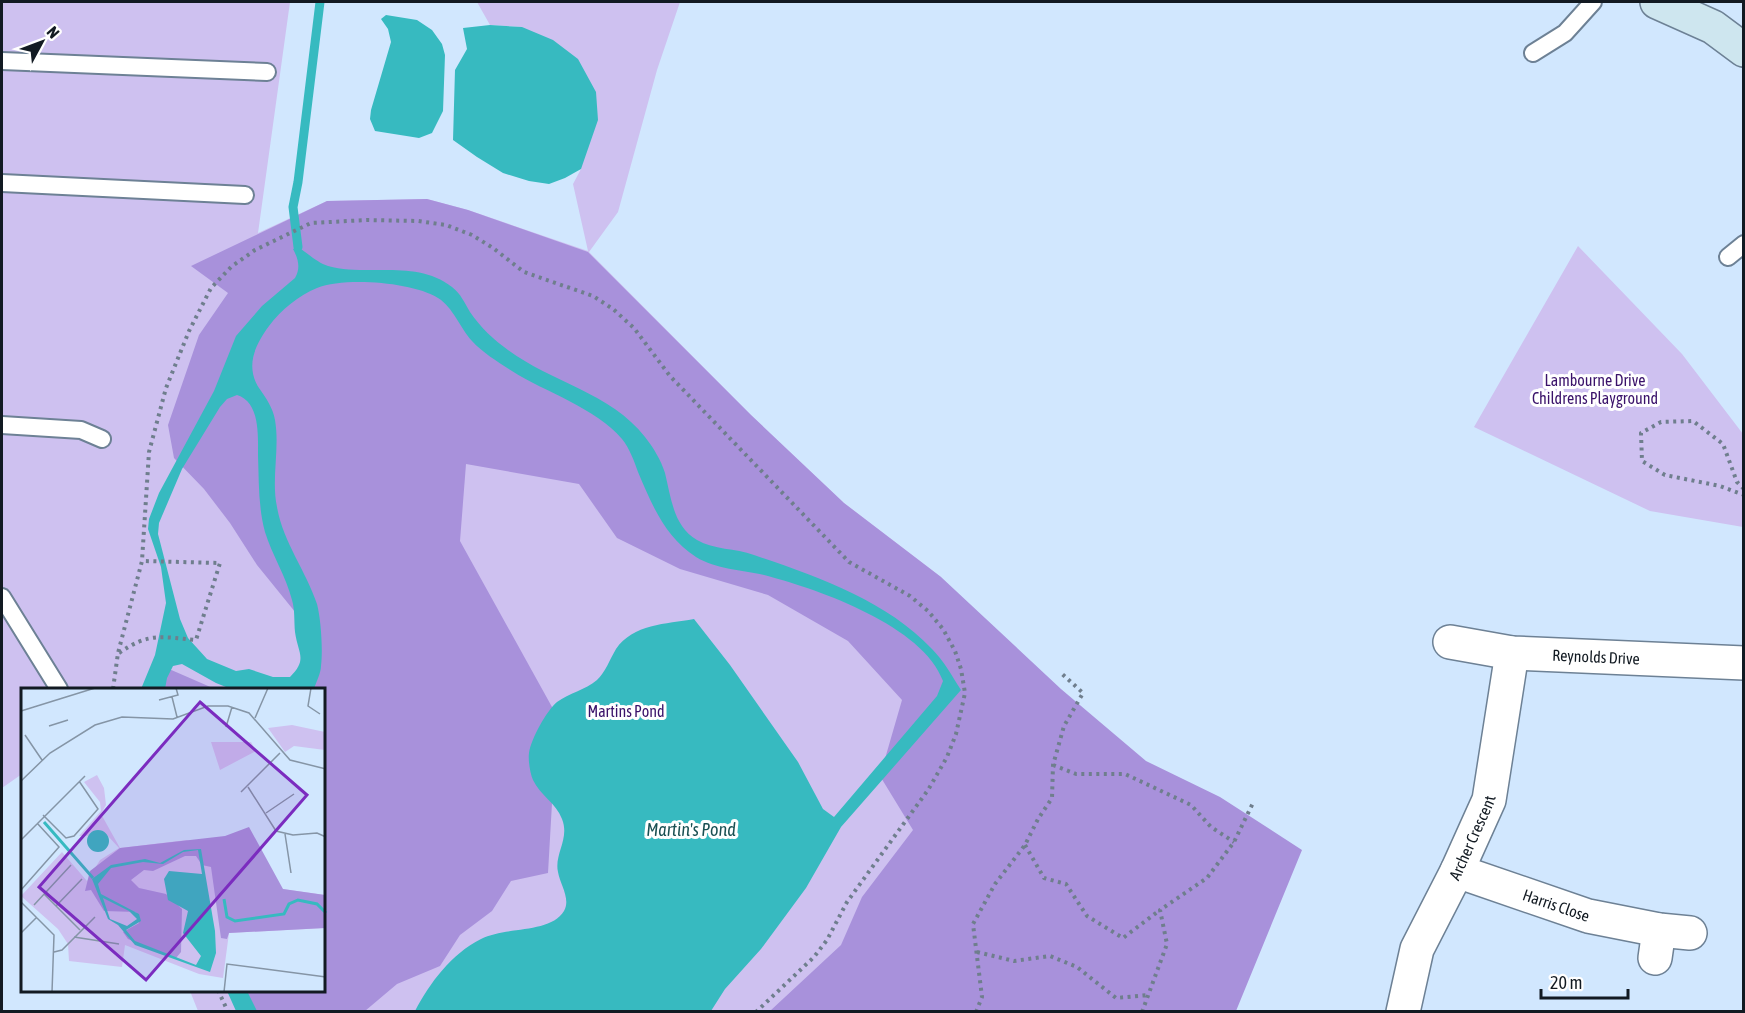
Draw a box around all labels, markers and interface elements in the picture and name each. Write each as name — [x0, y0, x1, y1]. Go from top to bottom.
north arrow — [12, 12, 72, 72]
text: N — [43, 23, 63, 42]
park label: Lambourne Drive Childrens Playground — [1532, 371, 1658, 408]
street label: Reynolds Drive — [1552, 646, 1640, 667]
inset map — [21, 688, 326, 992]
park label: Martins Pond — [587, 702, 665, 720]
street label: Archer Crescent — [1445, 794, 1499, 883]
water label: Martin's Pond — [646, 819, 736, 840]
street label: Harris Close — [1521, 885, 1592, 925]
scale bar — [1541, 962, 1628, 1000]
text: 20 m — [1550, 972, 1582, 993]

